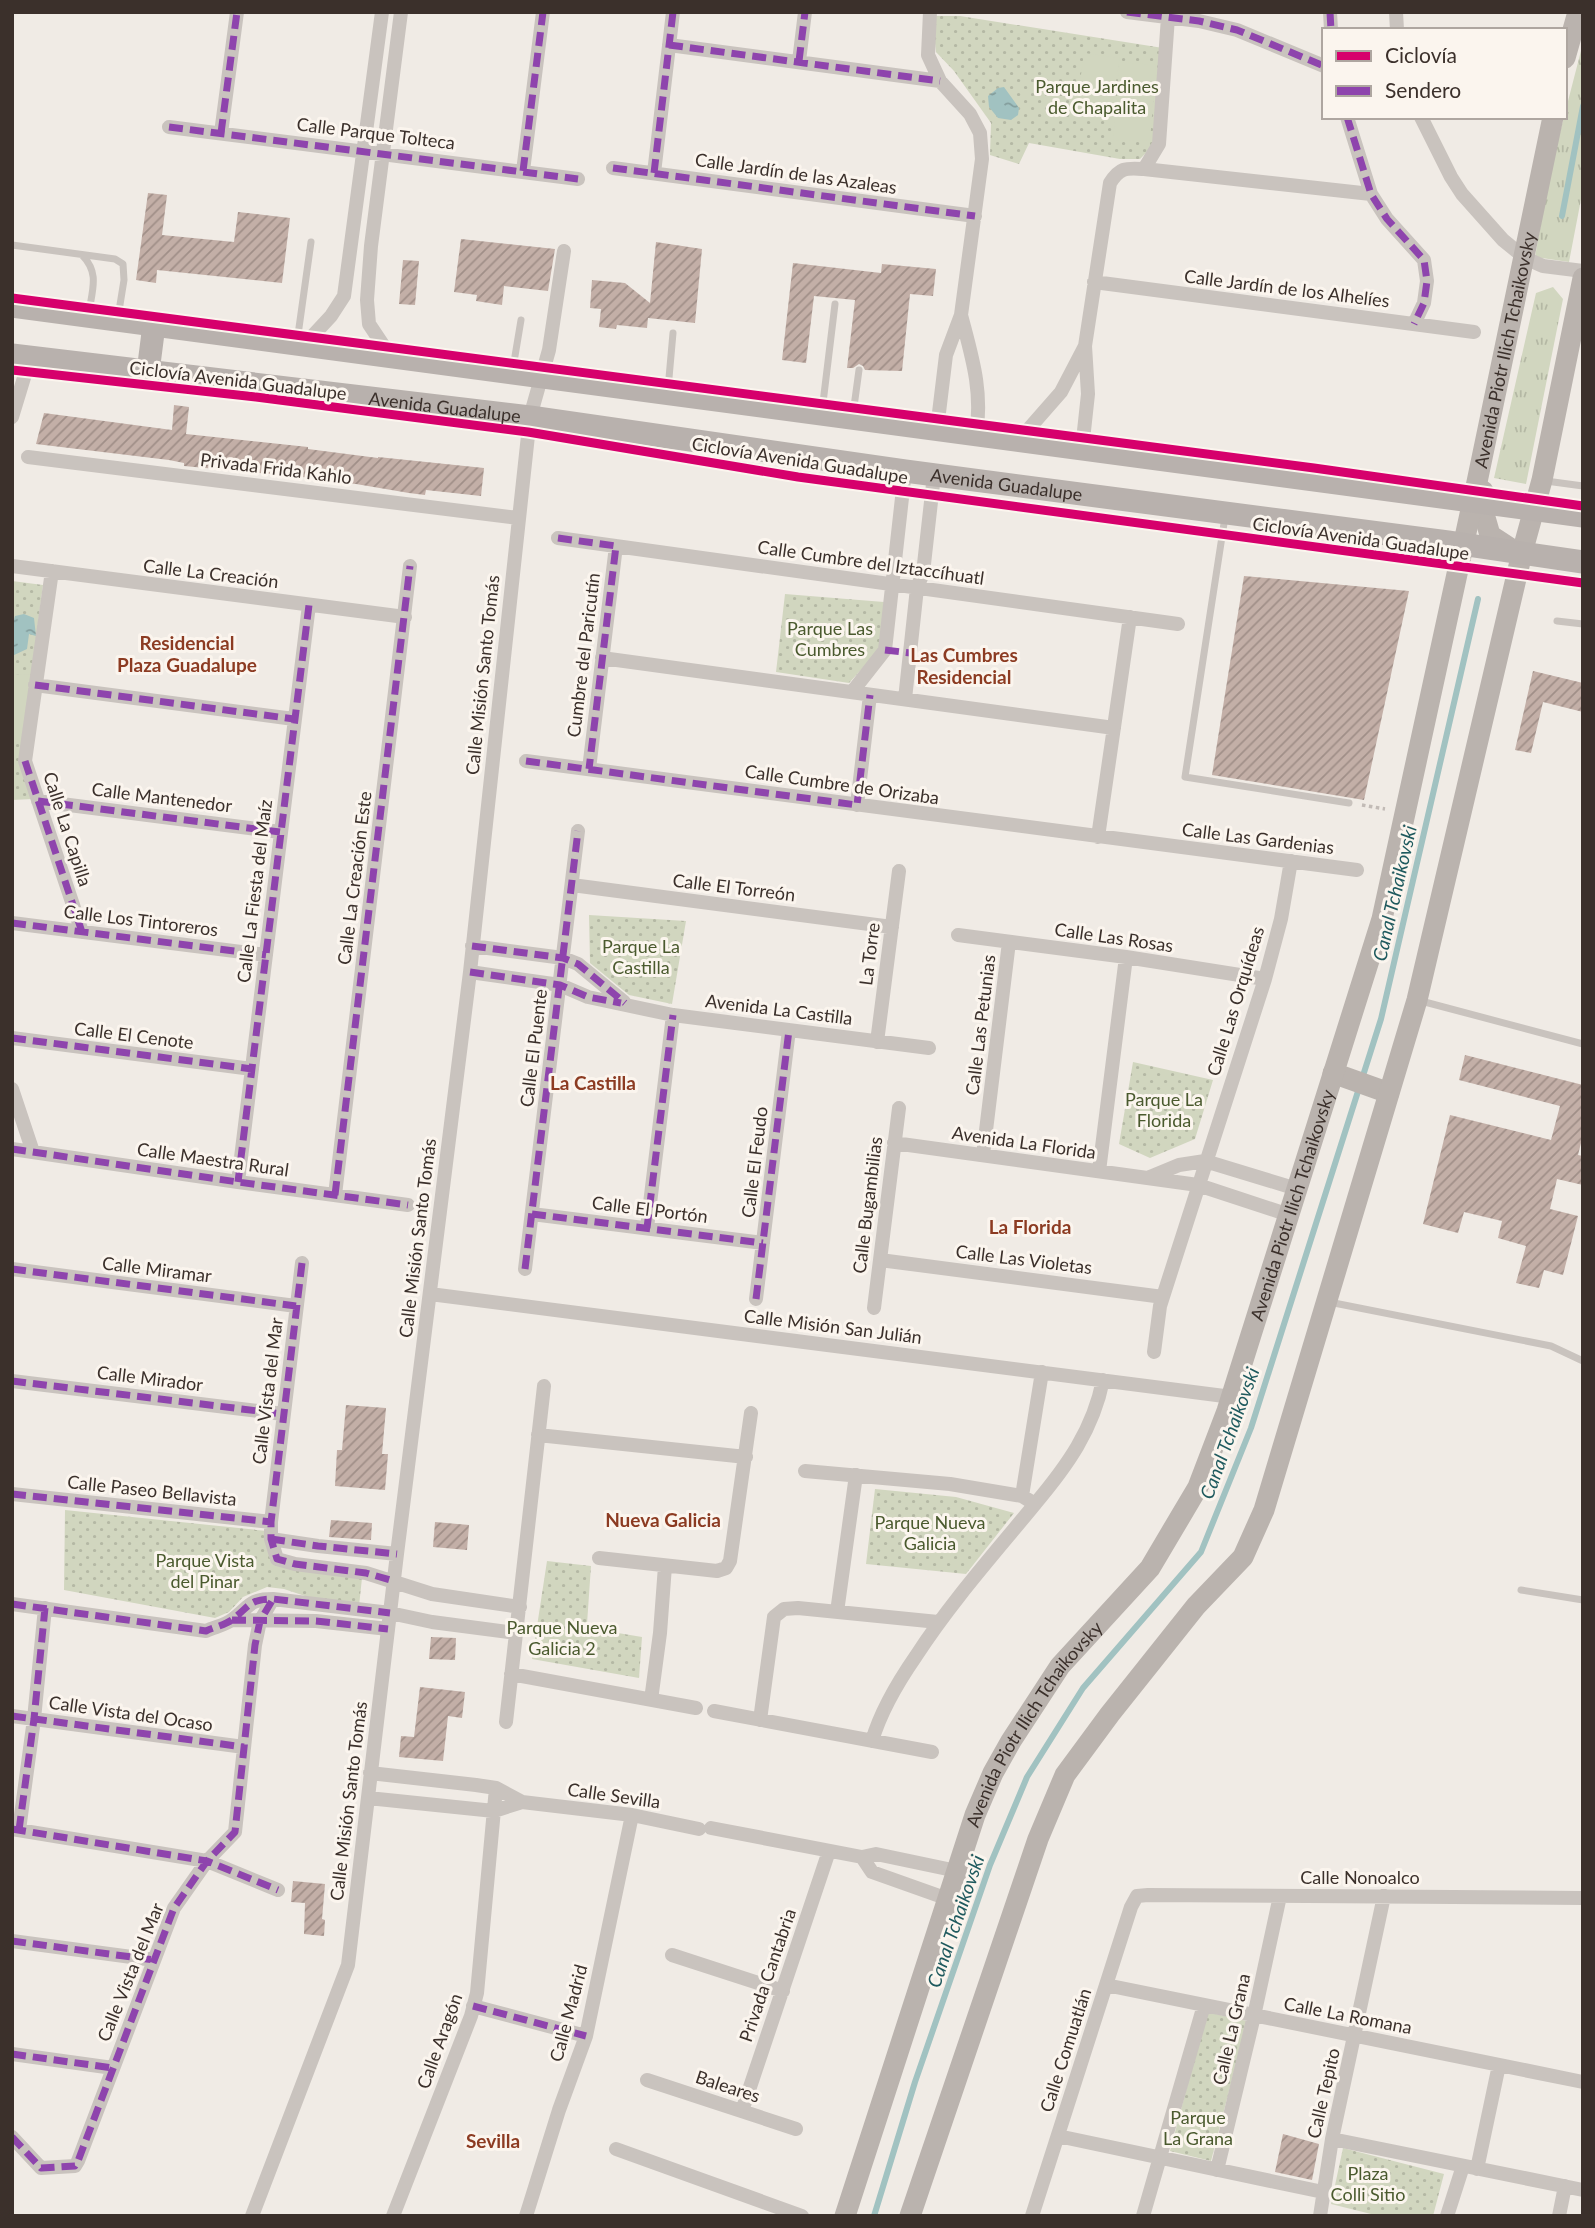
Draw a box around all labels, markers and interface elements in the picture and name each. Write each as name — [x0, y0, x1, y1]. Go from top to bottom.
legend — [1322, 28, 1567, 119]
text: Ciclovía — [1385, 42, 1457, 67]
park label: Parque Jardines de Chapalita — [1035, 75, 1159, 118]
text: Sendero — [1385, 77, 1461, 102]
street label: Calle Parque Tolteca — [296, 112, 456, 154]
street label: Calle Jardín de las Azaleas — [694, 148, 898, 198]
street label: Avenida Piotr Ilich Tchaikovsky — [1469, 229, 1540, 470]
street label: Calle Jardín de los Alhelíes — [1183, 264, 1391, 312]
street label: Ciclovía Avenida Guadalupe — [128, 356, 348, 404]
street label: Avenida Guadalupe — [368, 387, 522, 427]
street label: Ciclovía Avenida Guadalupe — [690, 432, 910, 488]
street label: Privada Frida Kahlo — [199, 448, 353, 488]
street label: Avenida Guadalupe — [929, 463, 1084, 505]
street label: Ciclovía Avenida Guadalupe — [1251, 512, 1471, 564]
street label: Calle Cumbre del Iztaccíhuatl — [756, 535, 986, 589]
street label: Calle La Creación — [142, 554, 280, 592]
street label: Cumbre del Paricutín — [562, 571, 604, 739]
street label: Calle Misión Santo Tomás — [461, 574, 503, 776]
park label: Parque Las Cumbres — [787, 617, 873, 660]
district label: Residencial Plaza Guadalupe — [117, 631, 257, 676]
district label: Las Cumbres Residencial — [910, 643, 1018, 688]
street label: Calle Cumbre de Orizaba — [743, 759, 941, 809]
street label: Calle La Capilla — [39, 769, 97, 889]
street label: Calle Mantenedor — [91, 777, 234, 817]
street label: Calle La Creación Este — [332, 790, 376, 966]
street label: Calle La Fiesta del Maíz — [232, 798, 276, 984]
street label: Calle Las Gardenias — [1181, 818, 1336, 858]
water label: Canal Tchaikovski — [1367, 822, 1421, 963]
street label: Calle El Torreón — [671, 869, 797, 905]
street label: Calle Los Tintoreros — [62, 900, 220, 940]
street label: Calle Las Rosas — [1053, 918, 1175, 956]
street label: La Torre — [854, 921, 884, 987]
street label: Calle Las Orquídeas — [1202, 923, 1268, 1079]
park label: Parque La Castilla — [602, 935, 680, 978]
street label: Calle Las Petunias — [960, 953, 1000, 1097]
street label: Calle El Puente — [515, 988, 551, 1108]
street label: Avenida La Castilla — [704, 989, 854, 1029]
street label: Calle El Cenote — [73, 1017, 195, 1053]
district label: La Castilla — [550, 1071, 636, 1094]
street label: Avenida Piotr Ilich Tchaikovsky — [1245, 1086, 1339, 1323]
park label: Parque La Florida — [1125, 1088, 1203, 1131]
street label: Calle El Feudo — [736, 1105, 772, 1219]
street label: Avenida La Florida — [951, 1121, 1097, 1163]
street label: Calle Bugambilias — [848, 1135, 886, 1275]
street label: Calle Maestra Rural — [136, 1137, 290, 1181]
street label: Calle Misión Santo Tomás — [394, 1137, 440, 1339]
street label: Calle El Portón — [591, 1191, 709, 1227]
district label: La Florida — [989, 1215, 1071, 1238]
street label: Calle Las Violetas — [955, 1240, 1094, 1278]
street label: Calle Miramar — [101, 1251, 213, 1287]
street label: Calle Misión San Julián — [743, 1304, 923, 1348]
street label: Calle Vista del Mar — [247, 1316, 287, 1466]
street label: Calle Mirador — [96, 1361, 205, 1395]
water label: Canal Tchaikovski — [1195, 1363, 1264, 1502]
street label: Calle Paseo Bellavista — [66, 1470, 238, 1510]
district label: Nueva Galicia — [605, 1508, 721, 1531]
park label: Parque Nueva Galicia — [875, 1511, 985, 1554]
park label: Parque Vista del Pinar — [156, 1549, 254, 1592]
park label: Parque Nueva Galicia 2 — [507, 1616, 617, 1659]
street label: Avenida Piotr Ilich Tchaikovsky — [961, 1616, 1107, 1830]
street label: Calle Vista del Ocaso — [48, 1691, 214, 1735]
street label: Calle Misión Santo Tomás — [325, 1700, 371, 1902]
street label: Calle Sevilla — [566, 1778, 662, 1812]
water label: Canal Tchaikovski — [922, 1851, 989, 1990]
street label: Calle Nonoalco — [1300, 1866, 1420, 1888]
street label: Calle Vista del Mar — [92, 1899, 168, 2045]
street label: Privada Cantabria — [734, 1906, 800, 2044]
street label: Calle Madrid — [544, 1962, 592, 2064]
street label: Calle La Grana — [1207, 1971, 1255, 2087]
street label: Calle Comuatlán — [1035, 1985, 1095, 2115]
street label: Calle Aragón — [412, 1990, 466, 2092]
street label: Calle La Romana — [1282, 1992, 1414, 2038]
street label: Calle Tepito — [1302, 2046, 1344, 2140]
street label: Baleares — [693, 2065, 763, 2107]
park label: Parque La Grana — [1163, 2106, 1233, 2149]
district label: Sevilla — [466, 2129, 520, 2152]
park label: Plaza Colli Sitio — [1331, 2162, 1405, 2205]

